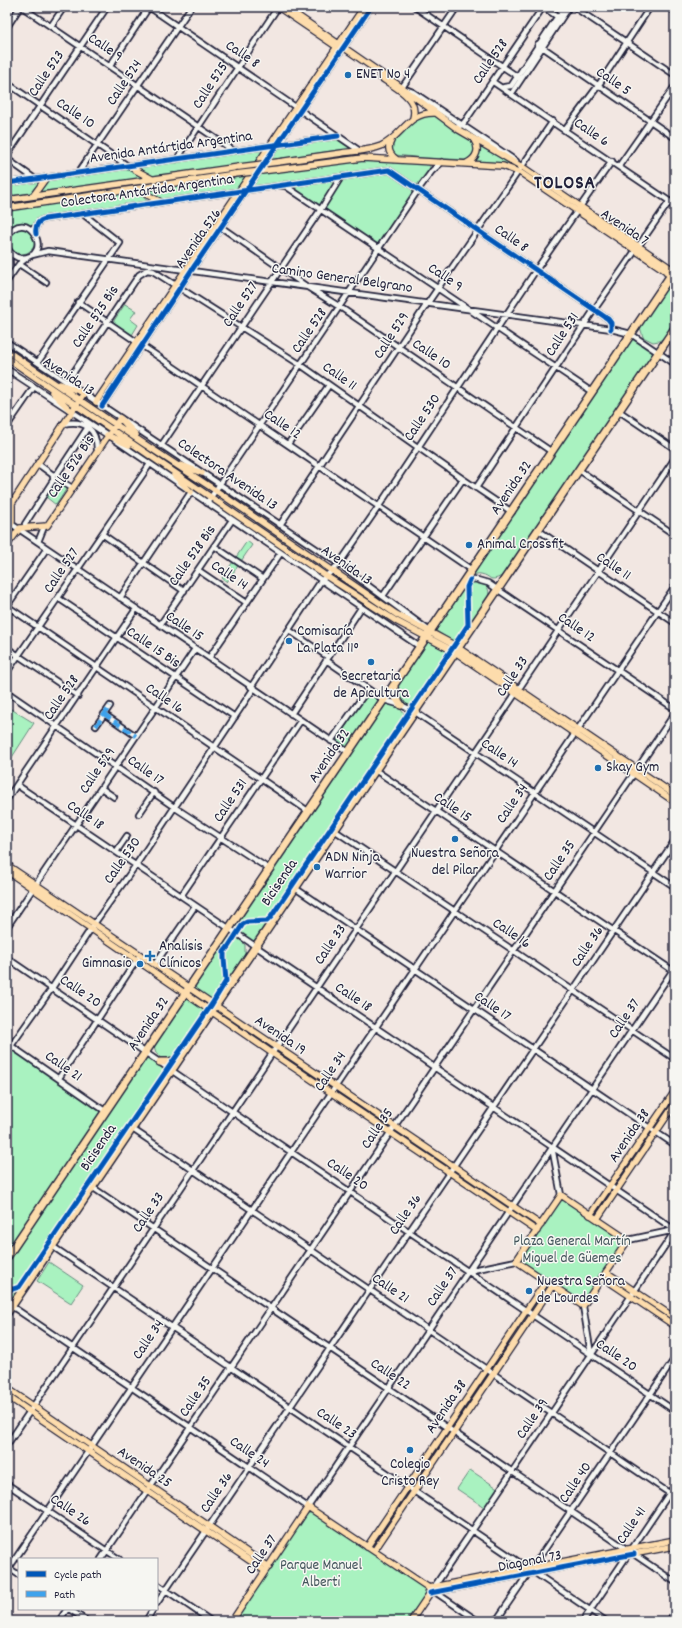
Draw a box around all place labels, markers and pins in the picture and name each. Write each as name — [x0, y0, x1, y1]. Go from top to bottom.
place label: ENET No 4 — [356, 64, 410, 86]
marker: ENET No 4 — [343, 70, 353, 80]
place label: Animal Crossfit — [477, 534, 564, 556]
marker: Animal Crossfit — [464, 540, 474, 550]
place label: Comisaría La Plata 11° — [297, 621, 359, 660]
marker: Comisaría La Plata 11° — [284, 636, 294, 646]
marker: Secretaria de Apicultura — [366, 657, 376, 667]
place label: Secretaria de Apicultura — [333, 666, 410, 705]
place label: Skay Gym — [606, 757, 659, 779]
marker: Skay Gym — [593, 763, 603, 773]
marker: Nuestra Señora del Pilar — [450, 834, 460, 844]
place label: Nuestra Señora del Pilar — [411, 843, 500, 882]
place label: ADN Ninja Warrior — [325, 847, 381, 886]
marker: ADN Ninja Warrior — [312, 862, 322, 872]
place label: Analisis Clínicos — [159, 936, 203, 975]
marker: Analisis Clínicos — [144, 950, 156, 962]
place label: Gimnasio — [82, 953, 132, 975]
marker: Gimnasio — [135, 959, 145, 969]
place label: Nuestra Señora de Lourdes — [537, 1271, 626, 1310]
marker: Nuestra Señora de Lourdes — [524, 1286, 534, 1296]
marker: Colegio Cristo Rey — [405, 1445, 415, 1455]
place label: Colegio Cristo Rey — [381, 1454, 440, 1493]

